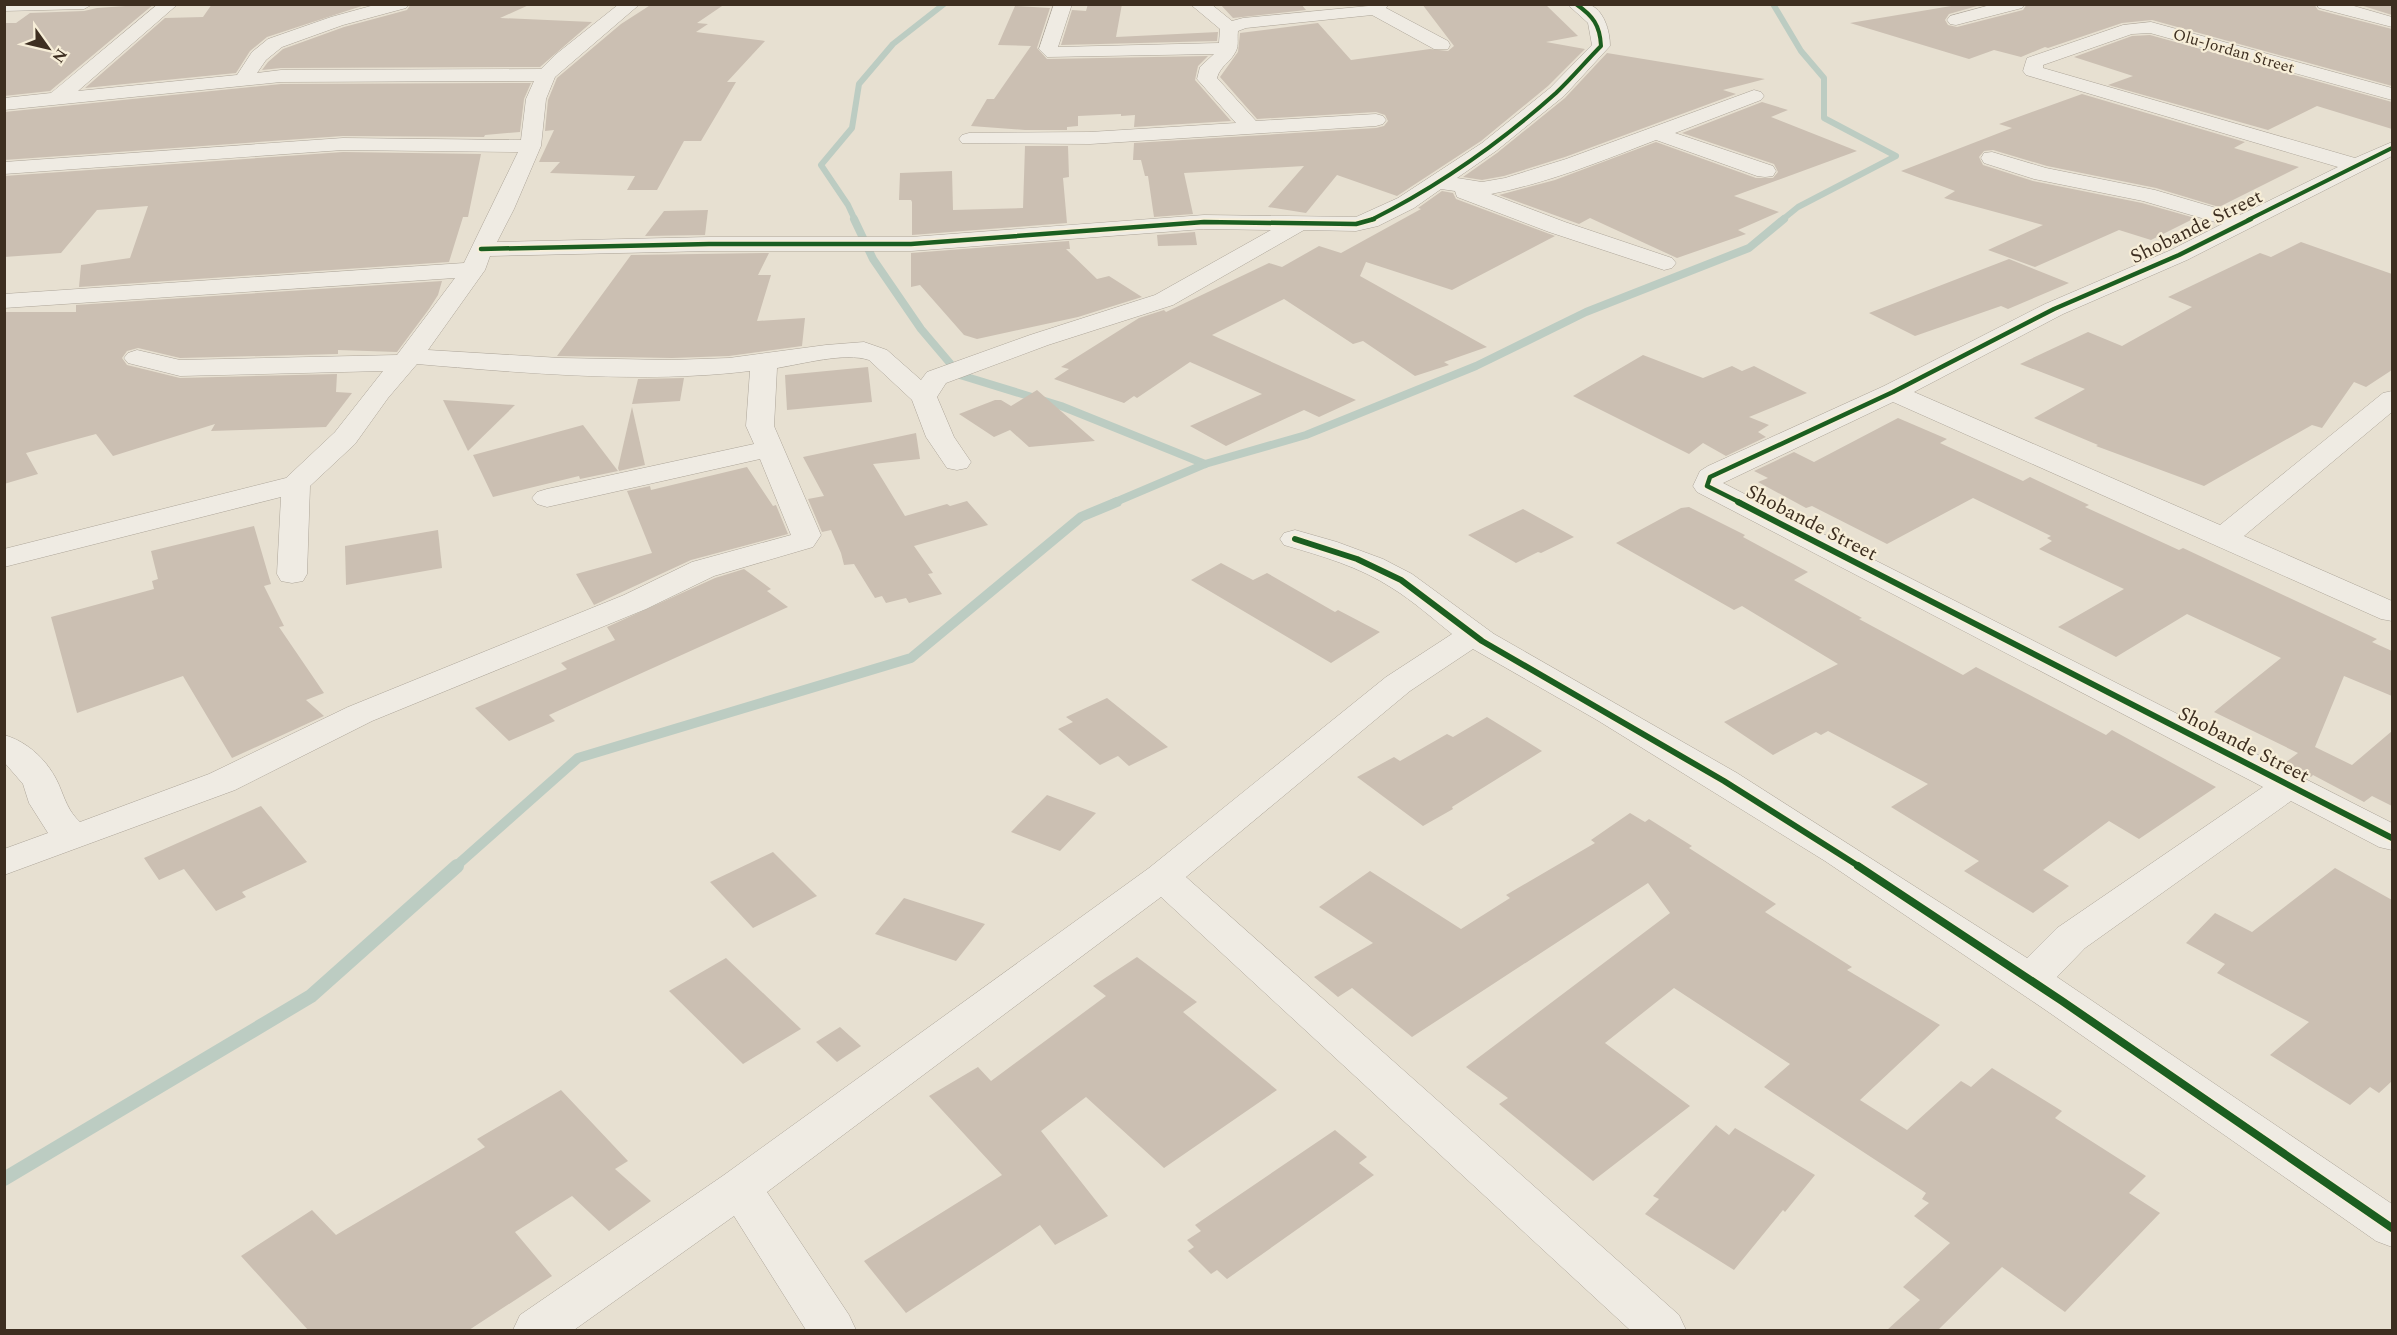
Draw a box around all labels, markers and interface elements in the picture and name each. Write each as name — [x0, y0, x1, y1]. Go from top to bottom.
north arrow — [18, 18, 78, 78]
street label: Olu-Jordan Street — [2170, 22, 2298, 80]
text: N — [46, 44, 73, 68]
street label: Shobande Street — [2125, 182, 2268, 272]
street label: Shobande Street — [1741, 477, 1883, 569]
street label: Shobande Street — [2173, 699, 2315, 791]

